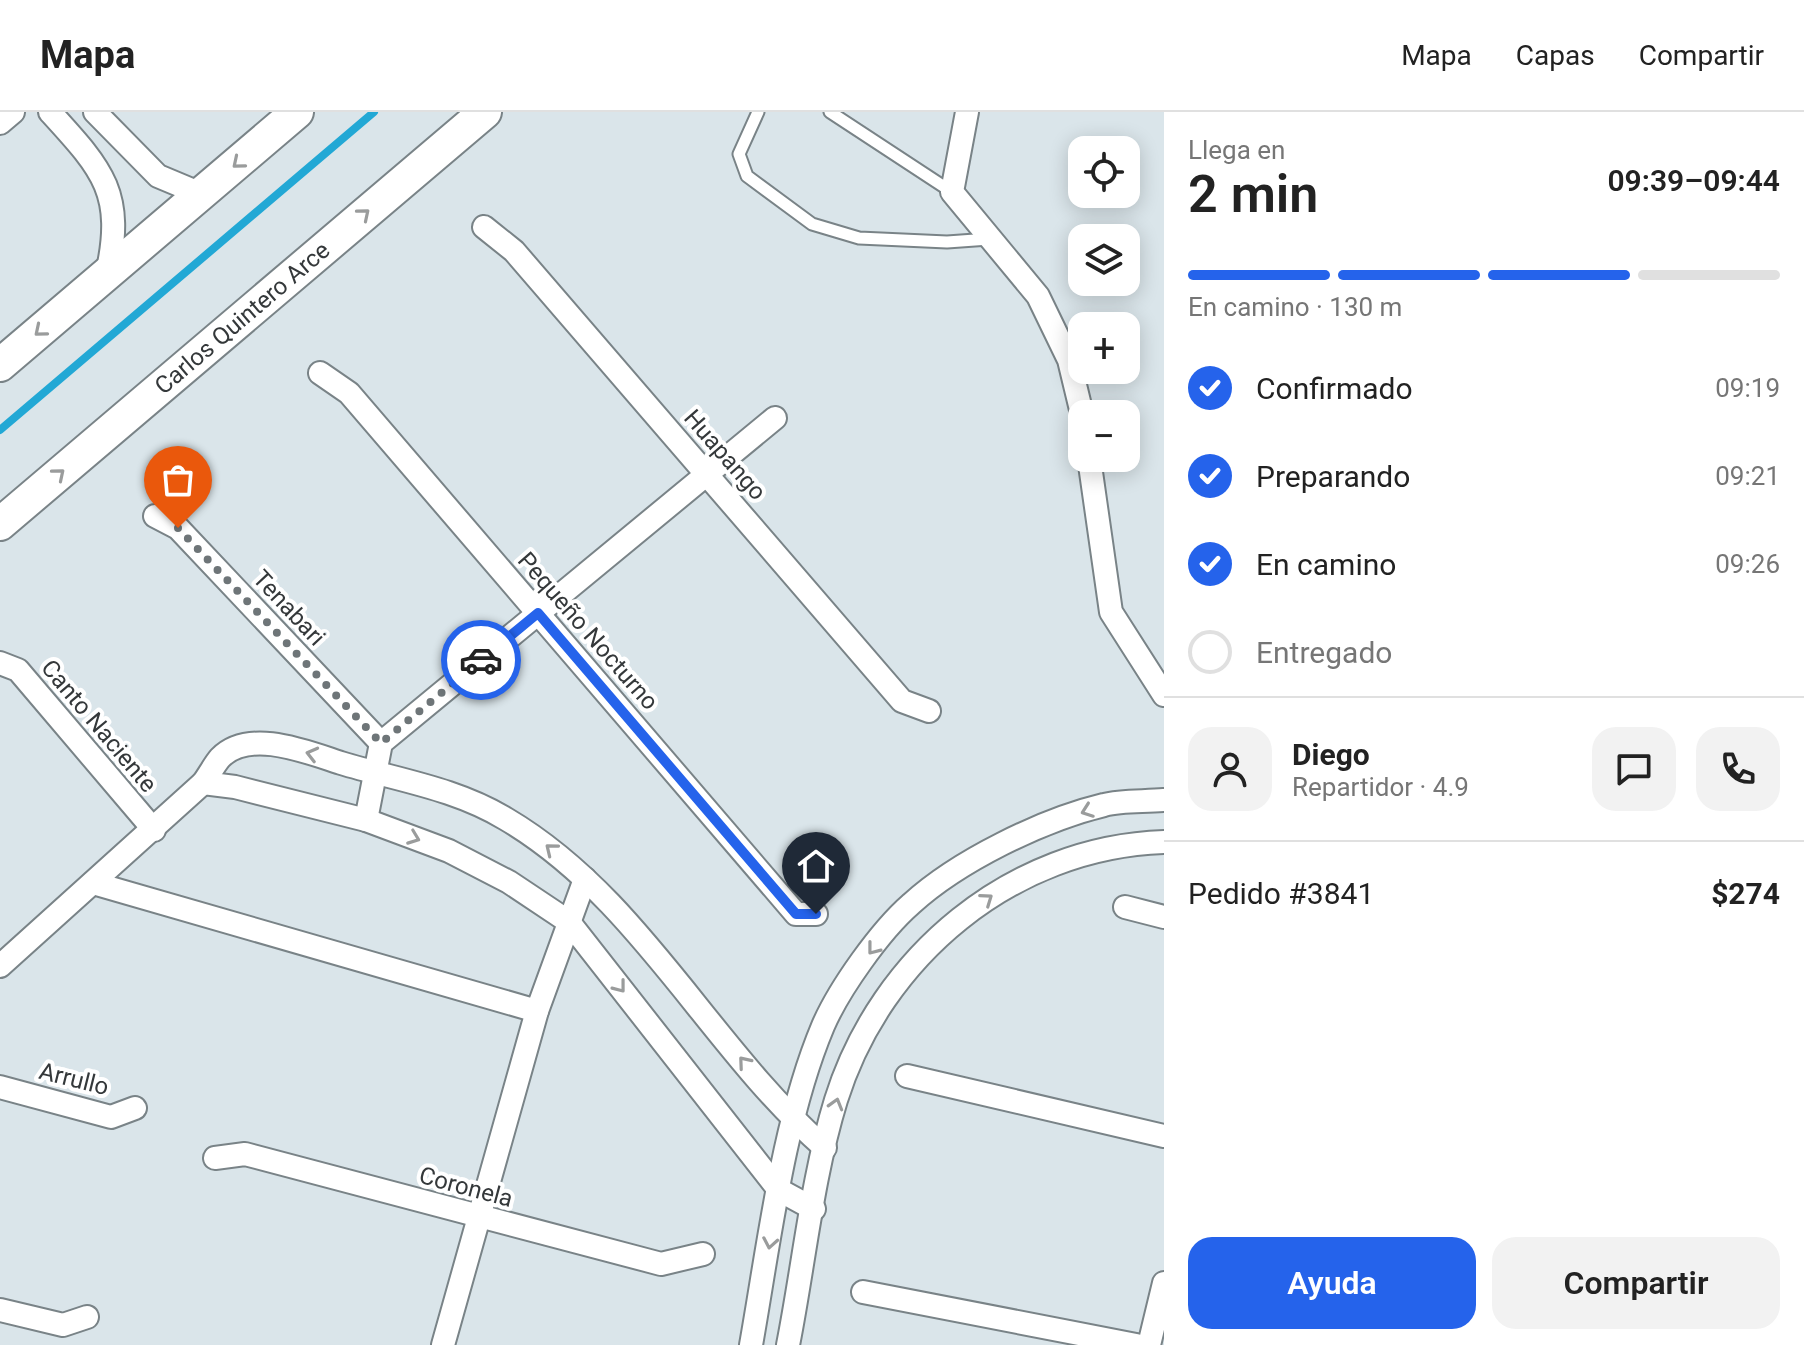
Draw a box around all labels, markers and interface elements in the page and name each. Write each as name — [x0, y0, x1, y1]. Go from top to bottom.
text: Mapa — [40, 33, 135, 77]
text: Mapa — [1401, 39, 1472, 72]
text: Capas — [1516, 39, 1595, 72]
text: Compartir — [1639, 39, 1764, 72]
text: Llega en — [1188, 135, 1285, 165]
map controls — [1068, 136, 1140, 472]
button: locate — [1068, 136, 1140, 208]
one-way arrow — [233, 153, 247, 167]
text: 09:39–09:44 — [1607, 163, 1780, 198]
text: 2 min — [1188, 164, 1318, 225]
one-way arrow — [355, 210, 369, 224]
button: layers — [1068, 224, 1140, 296]
street label: Carlos Quintero Arce — [149, 236, 335, 400]
text: En camino · 130 m — [1188, 292, 1402, 322]
button: + — [1068, 312, 1140, 384]
one-way arrow — [34, 321, 49, 336]
icon: check — [1188, 366, 1232, 410]
text: Confirmado — [1256, 371, 1413, 406]
text: 09:19 — [1715, 373, 1780, 403]
button: − — [1068, 400, 1140, 472]
street label: Huapango — [678, 404, 772, 506]
pin — [144, 446, 212, 528]
icon: check — [1188, 454, 1232, 498]
icon: bag — [156, 458, 200, 502]
text: Preparando — [1256, 459, 1410, 494]
text: 09:21 — [1715, 461, 1780, 491]
one-way arrow — [50, 469, 65, 483]
icon: check — [1188, 542, 1232, 586]
street label: Pequeño Nocturno — [512, 546, 664, 716]
text: En camino — [1256, 547, 1396, 582]
text: 09:26 — [1715, 549, 1780, 579]
street label: Tenabari — [247, 565, 331, 651]
courier — [441, 620, 521, 700]
text: Entregado — [1256, 635, 1392, 670]
icon: car — [459, 638, 503, 682]
street label: Canto Naciente — [35, 654, 163, 798]
button: person — [1188, 727, 1272, 811]
button: chat — [1592, 727, 1676, 811]
button: phone — [1696, 727, 1780, 811]
text: Diego — [1292, 737, 1370, 772]
one-way arrow — [305, 747, 319, 764]
text: Repartidor · 4.9 — [1292, 772, 1469, 802]
one-way arrow — [1081, 801, 1095, 818]
one-way arrow — [406, 828, 420, 845]
pin — [782, 832, 850, 914]
one-way arrow — [546, 844, 560, 859]
icon: home — [794, 844, 838, 888]
text: Pedido #3841 — [1188, 876, 1374, 911]
text: $274 — [1711, 876, 1780, 911]
one-way arrow — [978, 894, 992, 909]
one-way arrow — [869, 940, 883, 955]
one-way arrow — [610, 978, 624, 993]
street label: Arrullo — [36, 1057, 112, 1101]
one-way arrow — [739, 1057, 754, 1071]
one-way arrow — [827, 1097, 843, 1111]
street label: Coronela — [416, 1161, 516, 1213]
one-way arrow — [762, 1236, 779, 1250]
button: Ayuda — [1188, 1237, 1476, 1329]
button: Compartir — [1492, 1237, 1780, 1329]

